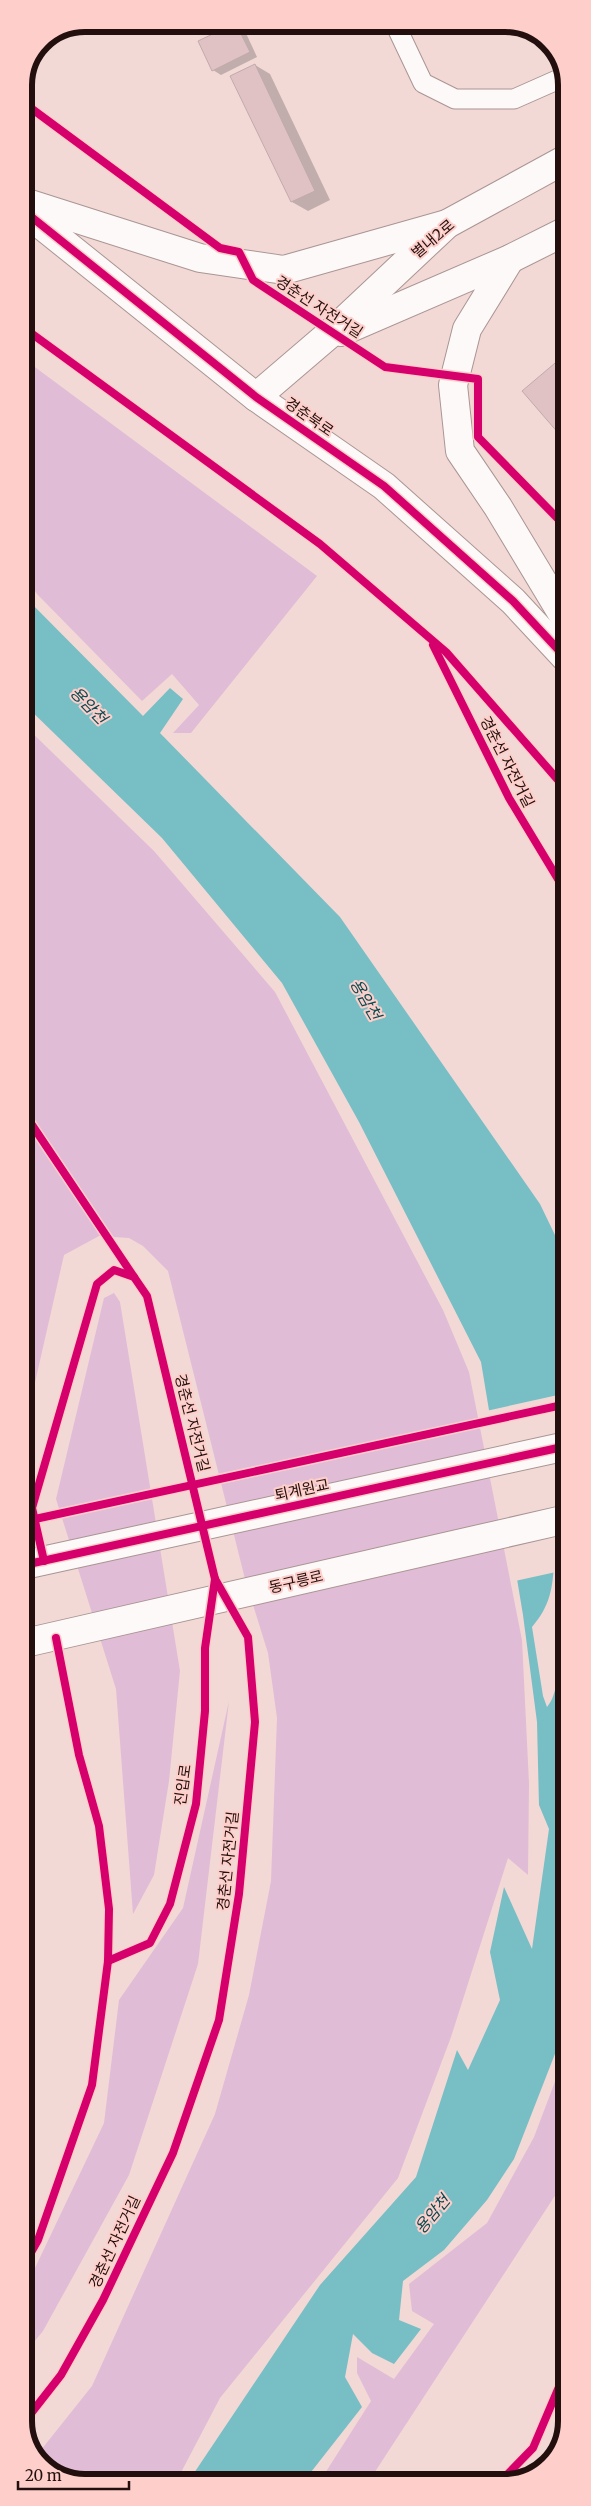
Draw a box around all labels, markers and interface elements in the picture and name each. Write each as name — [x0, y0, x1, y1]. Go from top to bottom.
street label: 별내2로 — [407, 215, 458, 262]
street label: 경춘선 자전거길 — [272, 271, 366, 342]
street label: 경춘북로 — [281, 393, 337, 440]
water label: 용암천 — [66, 682, 113, 729]
street label: 경춘선 자전거길 — [476, 713, 539, 811]
water label: 용암천 — [346, 975, 387, 1025]
street label: 경춘선 자전거길 — [171, 1372, 214, 1474]
street label: 퇴계원교 — [273, 1474, 331, 1505]
street label: 동구릉로 — [267, 1566, 325, 1597]
street label: 진입로 — [170, 1763, 195, 1807]
street label: 경춘선 자전거길 — [213, 1810, 242, 1912]
water label: 용암천 — [410, 2189, 455, 2237]
street label: 경춘선 자전거길 — [85, 2192, 144, 2291]
scale bar — [18, 2458, 129, 2490]
text: 20 m — [25, 2466, 62, 2485]

